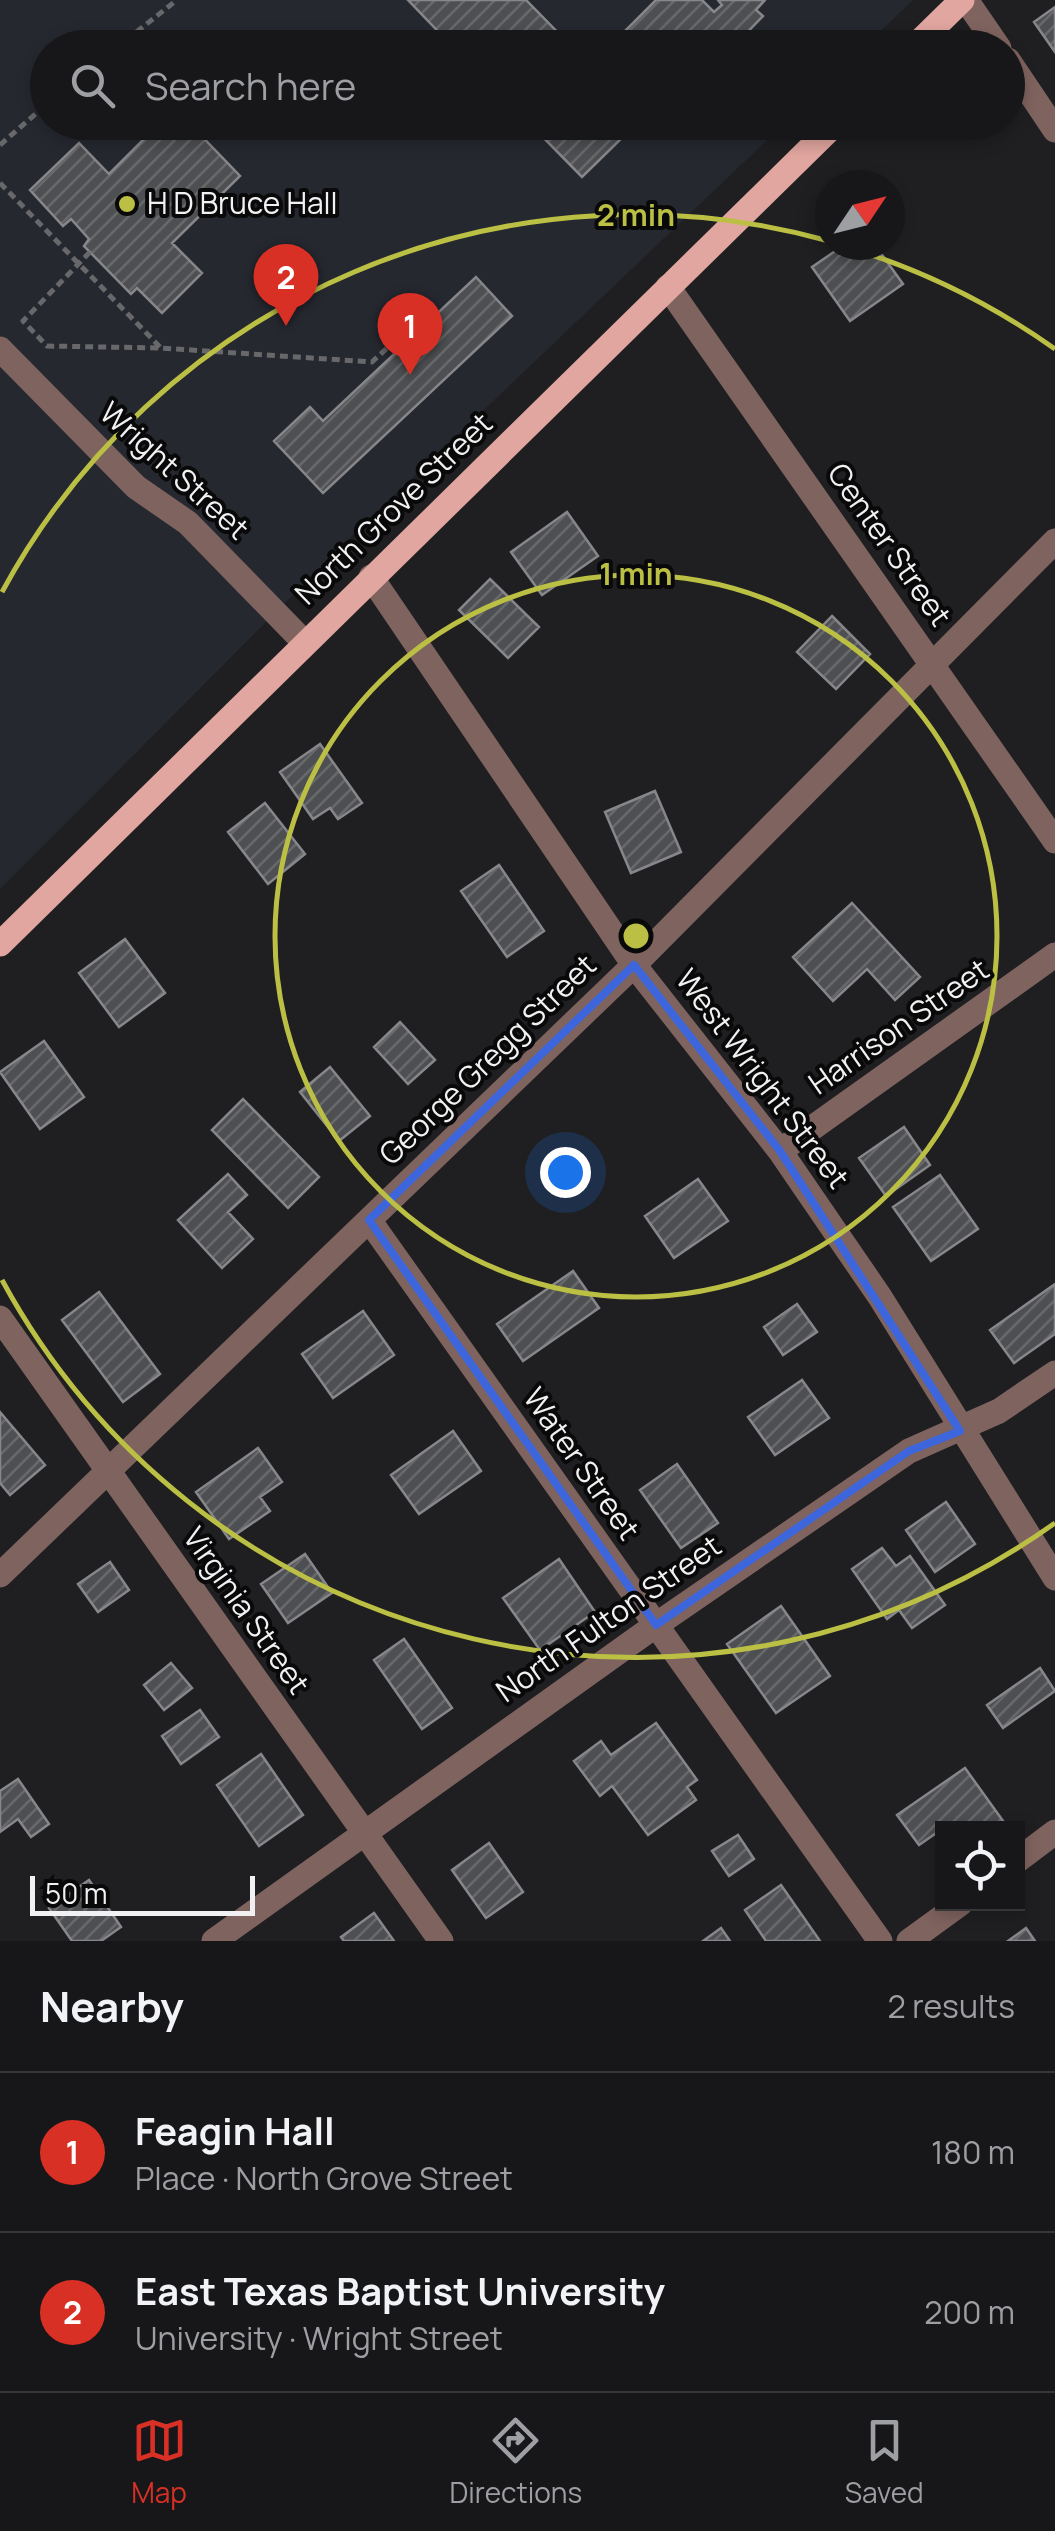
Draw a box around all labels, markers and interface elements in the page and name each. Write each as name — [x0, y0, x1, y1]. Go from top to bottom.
search box — [30, 30, 1025, 140]
icon: search — [65, 58, 120, 113]
text: Search here — [145, 59, 356, 111]
north arrow — [815, 170, 905, 260]
place label: H D Bruce Hall — [147, 182, 338, 223]
marker: H D Bruce Hall — [116, 193, 138, 215]
text: 2 min — [597, 194, 675, 235]
pin: 2 — [254, 244, 318, 326]
pin: 1 — [378, 292, 442, 375]
street label: Wright Street — [92, 392, 258, 548]
street label: North Grove Street — [285, 403, 501, 613]
street label: Center Street — [819, 454, 962, 634]
text: 1 min — [599, 553, 673, 594]
centre of rings — [618, 918, 654, 954]
street label: George Gregg Street — [370, 945, 604, 1173]
street label: Harrison Street — [800, 948, 996, 1103]
street label: West Wright Street — [667, 960, 859, 1196]
your location — [540, 1147, 591, 1198]
street label: Water Street — [515, 1379, 650, 1548]
street label: Virginia Street — [174, 1518, 320, 1702]
street label: North Fulton Street — [487, 1525, 729, 1711]
map controls — [935, 1821, 1025, 1911]
button: locate — [935, 1821, 1025, 1911]
scale bar — [30, 1871, 255, 1916]
text: 50 m — [45, 1874, 108, 1912]
text: Nearby — [40, 1977, 184, 2035]
text: 2 results — [888, 1984, 1015, 2028]
text: Feagin Hall — [135, 2104, 335, 2156]
text: 1 — [65, 2130, 80, 2174]
text: 180 m — [931, 2130, 1015, 2174]
text: Place · North Grove Street — [135, 2156, 513, 2200]
text: East Texas Baptist University — [135, 2264, 665, 2316]
text: 2 — [63, 2290, 82, 2334]
text: 200 m — [924, 2290, 1015, 2334]
text: University · Wright Street — [135, 2316, 503, 2360]
tab: Map — [131, 2413, 187, 2511]
tab: Directions — [450, 2413, 582, 2511]
tab: Saved — [845, 2413, 924, 2511]

